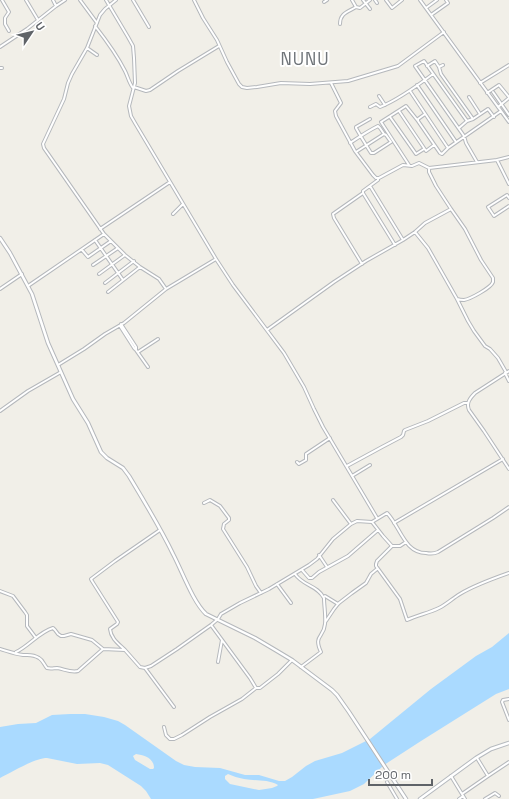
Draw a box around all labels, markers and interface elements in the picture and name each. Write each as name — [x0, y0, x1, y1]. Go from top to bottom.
north arrow — [12, 12, 52, 52]
text: U — [32, 19, 48, 33]
district label: NUNU — [280, 48, 330, 70]
scale bar — [369, 761, 432, 787]
text: 200 m — [375, 767, 411, 783]

